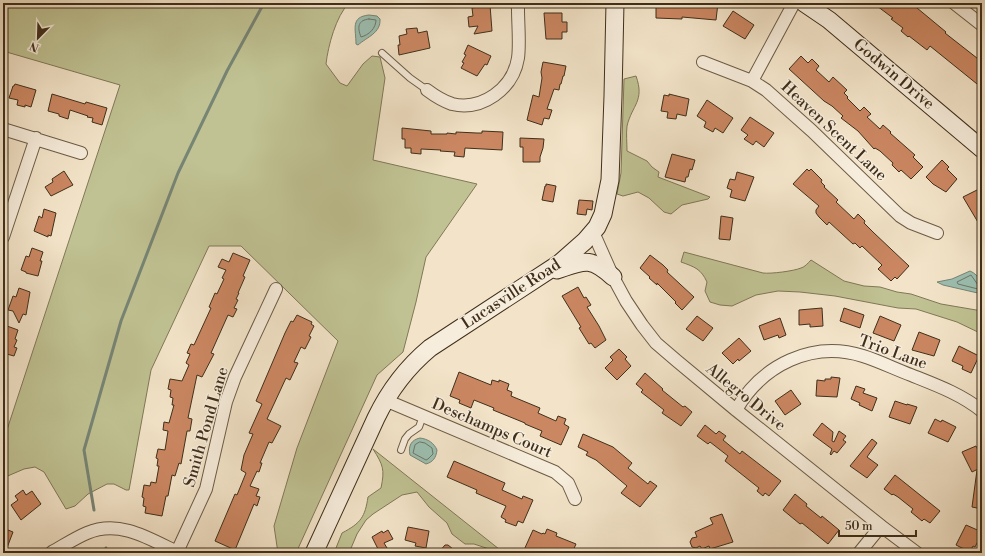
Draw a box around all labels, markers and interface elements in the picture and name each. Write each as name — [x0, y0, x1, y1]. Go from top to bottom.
north arrow — [18, 18, 58, 58]
street label: Godwin Drive — [849, 34, 939, 114]
text: N — [27, 38, 41, 54]
street label: Heaven Scent Lane — [777, 77, 891, 185]
street label: Lucasville Road — [458, 254, 564, 334]
street label: Trio Lane — [856, 330, 930, 374]
street label: Allegro Drive — [701, 358, 790, 435]
street label: Smith Pond Lane — [179, 365, 233, 489]
street label: Deschamps Court — [429, 394, 555, 462]
scale bar — [839, 512, 916, 538]
text: 50 m — [845, 519, 873, 534]

